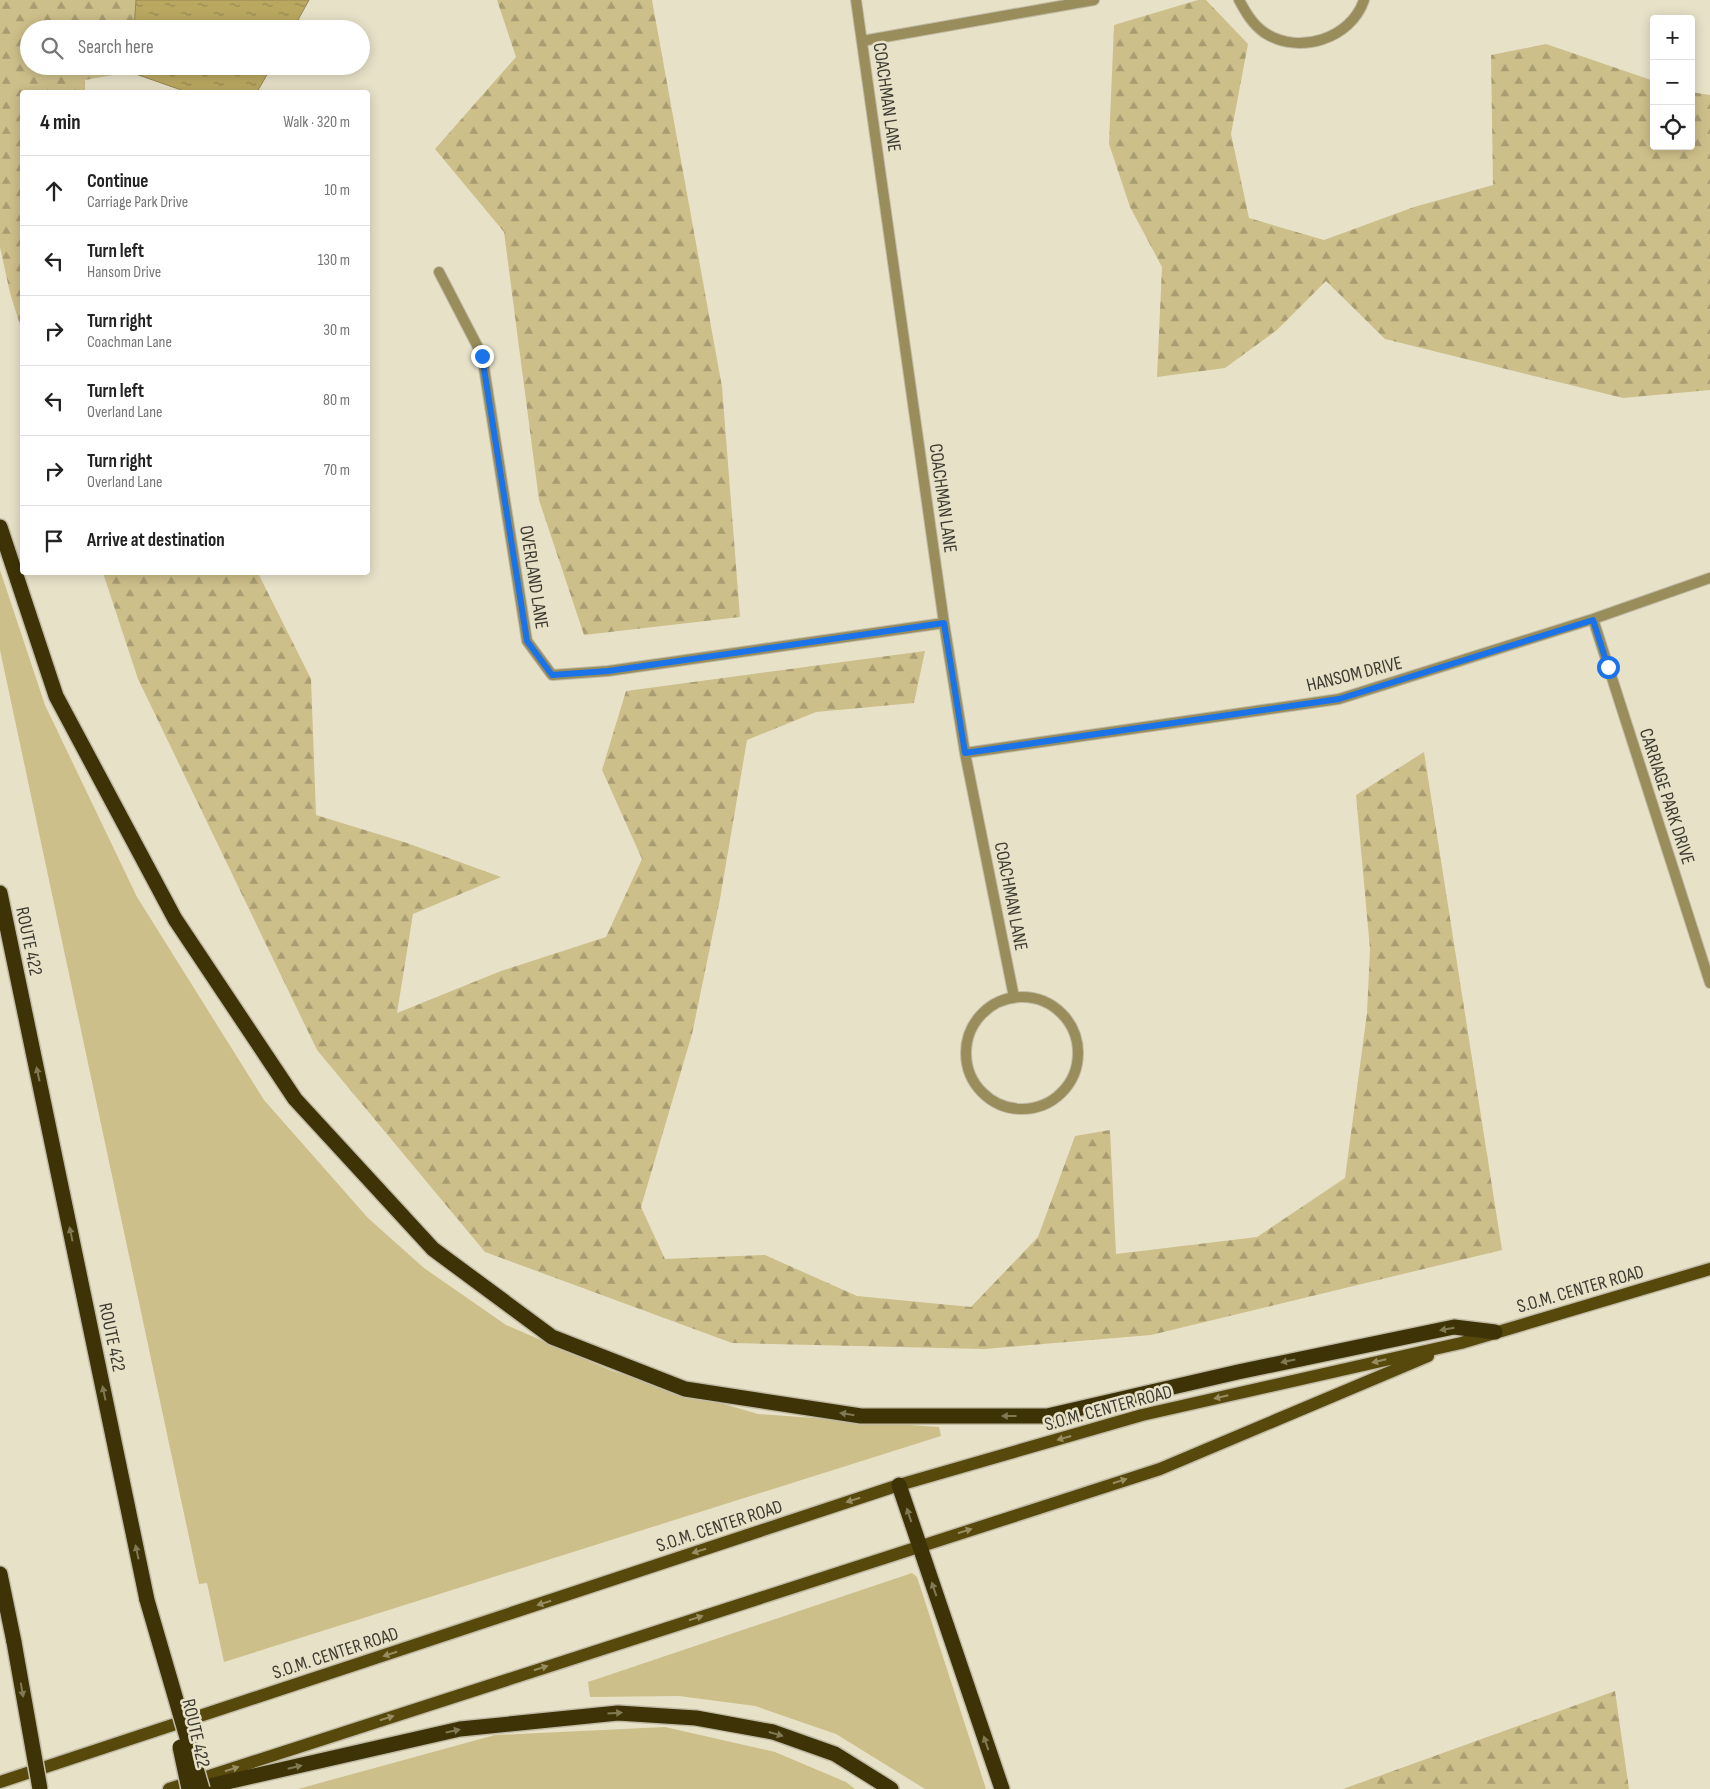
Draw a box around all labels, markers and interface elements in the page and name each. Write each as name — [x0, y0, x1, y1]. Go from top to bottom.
map controls — [1650, 15, 1695, 150]
button: + — [1650, 15, 1695, 60]
search box — [20, 20, 370, 75]
icon: search — [38, 34, 66, 62]
text: Search here — [78, 36, 154, 59]
street label: COACHMAN LANE — [867, 41, 906, 153]
button: − — [1650, 60, 1695, 105]
button: locate — [1650, 105, 1695, 150]
text: 4 min — [40, 110, 81, 135]
text: Walk · 320 m — [283, 113, 350, 132]
text: Continue — [87, 170, 148, 193]
icon: ahead — [40, 177, 68, 205]
text: 10 m — [324, 181, 350, 200]
text: Carriage Park Drive — [87, 193, 188, 212]
text: Turn left — [87, 240, 144, 263]
icon: left — [40, 247, 68, 275]
text: 130 m — [318, 251, 350, 270]
text: Hansom Drive — [87, 263, 161, 282]
text: Turn right — [87, 310, 152, 333]
icon: right — [40, 317, 68, 345]
text: 30 m — [323, 321, 350, 340]
text: Coachman Lane — [87, 333, 172, 352]
route end — [471, 345, 494, 368]
text: Turn left — [87, 380, 144, 403]
icon: left — [40, 387, 68, 415]
text: 80 m — [323, 391, 350, 410]
text: Overland Lane — [87, 403, 163, 422]
street label: COACHMAN LANE — [923, 442, 962, 554]
text: Turn right — [87, 450, 152, 473]
icon: right — [40, 457, 68, 485]
text: 70 m — [324, 461, 350, 480]
text: Overland Lane — [87, 473, 163, 492]
street label: OVERLAND LANE — [514, 524, 553, 631]
icon: arrive — [40, 527, 68, 555]
text: Arrive at destination — [87, 529, 225, 552]
street label: HANSOM DRIVE — [1304, 651, 1404, 697]
route start — [1597, 656, 1620, 679]
street label: CARRIAGE PARK DRIVE — [1634, 726, 1699, 867]
street label: COACHMAN LANE — [989, 840, 1032, 953]
street label: ROUTE 422 — [10, 905, 47, 978]
one-way arrow — [33, 1066, 41, 1082]
one-way arrow — [67, 1226, 75, 1241]
street label: S.O.M. CENTER ROAD — [1514, 1260, 1647, 1319]
street label: ROUTE 422 — [93, 1301, 130, 1374]
one-way arrow — [1439, 1325, 1455, 1333]
one-way arrow — [1280, 1357, 1295, 1365]
one-way arrow — [1372, 1357, 1387, 1365]
street label: S.O.M. CENTER ROAD — [1042, 1380, 1175, 1437]
one-way arrow — [100, 1385, 108, 1400]
one-way arrow — [1213, 1393, 1229, 1401]
one-way arrow — [838, 1410, 854, 1418]
one-way arrow — [1001, 1412, 1017, 1420]
one-way arrow — [1056, 1434, 1071, 1442]
one-way arrow — [1112, 1477, 1127, 1485]
street label: S.O.M. CENTER ROAD — [654, 1495, 785, 1558]
one-way arrow — [845, 1497, 860, 1505]
one-way arrow — [905, 1507, 913, 1522]
one-way arrow — [958, 1526, 973, 1534]
one-way arrow — [133, 1544, 141, 1559]
one-way arrow — [691, 1548, 706, 1556]
one-way arrow — [930, 1581, 938, 1596]
one-way arrow — [537, 1599, 552, 1607]
one-way arrow — [688, 1614, 703, 1621]
street label: S.O.M. CENTER ROAD — [270, 1622, 401, 1685]
one-way arrow — [383, 1650, 398, 1658]
one-way arrow — [534, 1664, 549, 1672]
one-way arrow — [19, 1682, 27, 1698]
street label: ROUTE 422 — [176, 1697, 215, 1770]
one-way arrow — [607, 1709, 623, 1717]
one-way arrow — [379, 1714, 394, 1722]
one-way arrow — [446, 1727, 461, 1735]
one-way arrow — [768, 1730, 783, 1738]
one-way arrow — [982, 1735, 990, 1750]
one-way arrow — [287, 1763, 303, 1771]
one-way arrow — [225, 1764, 240, 1772]

